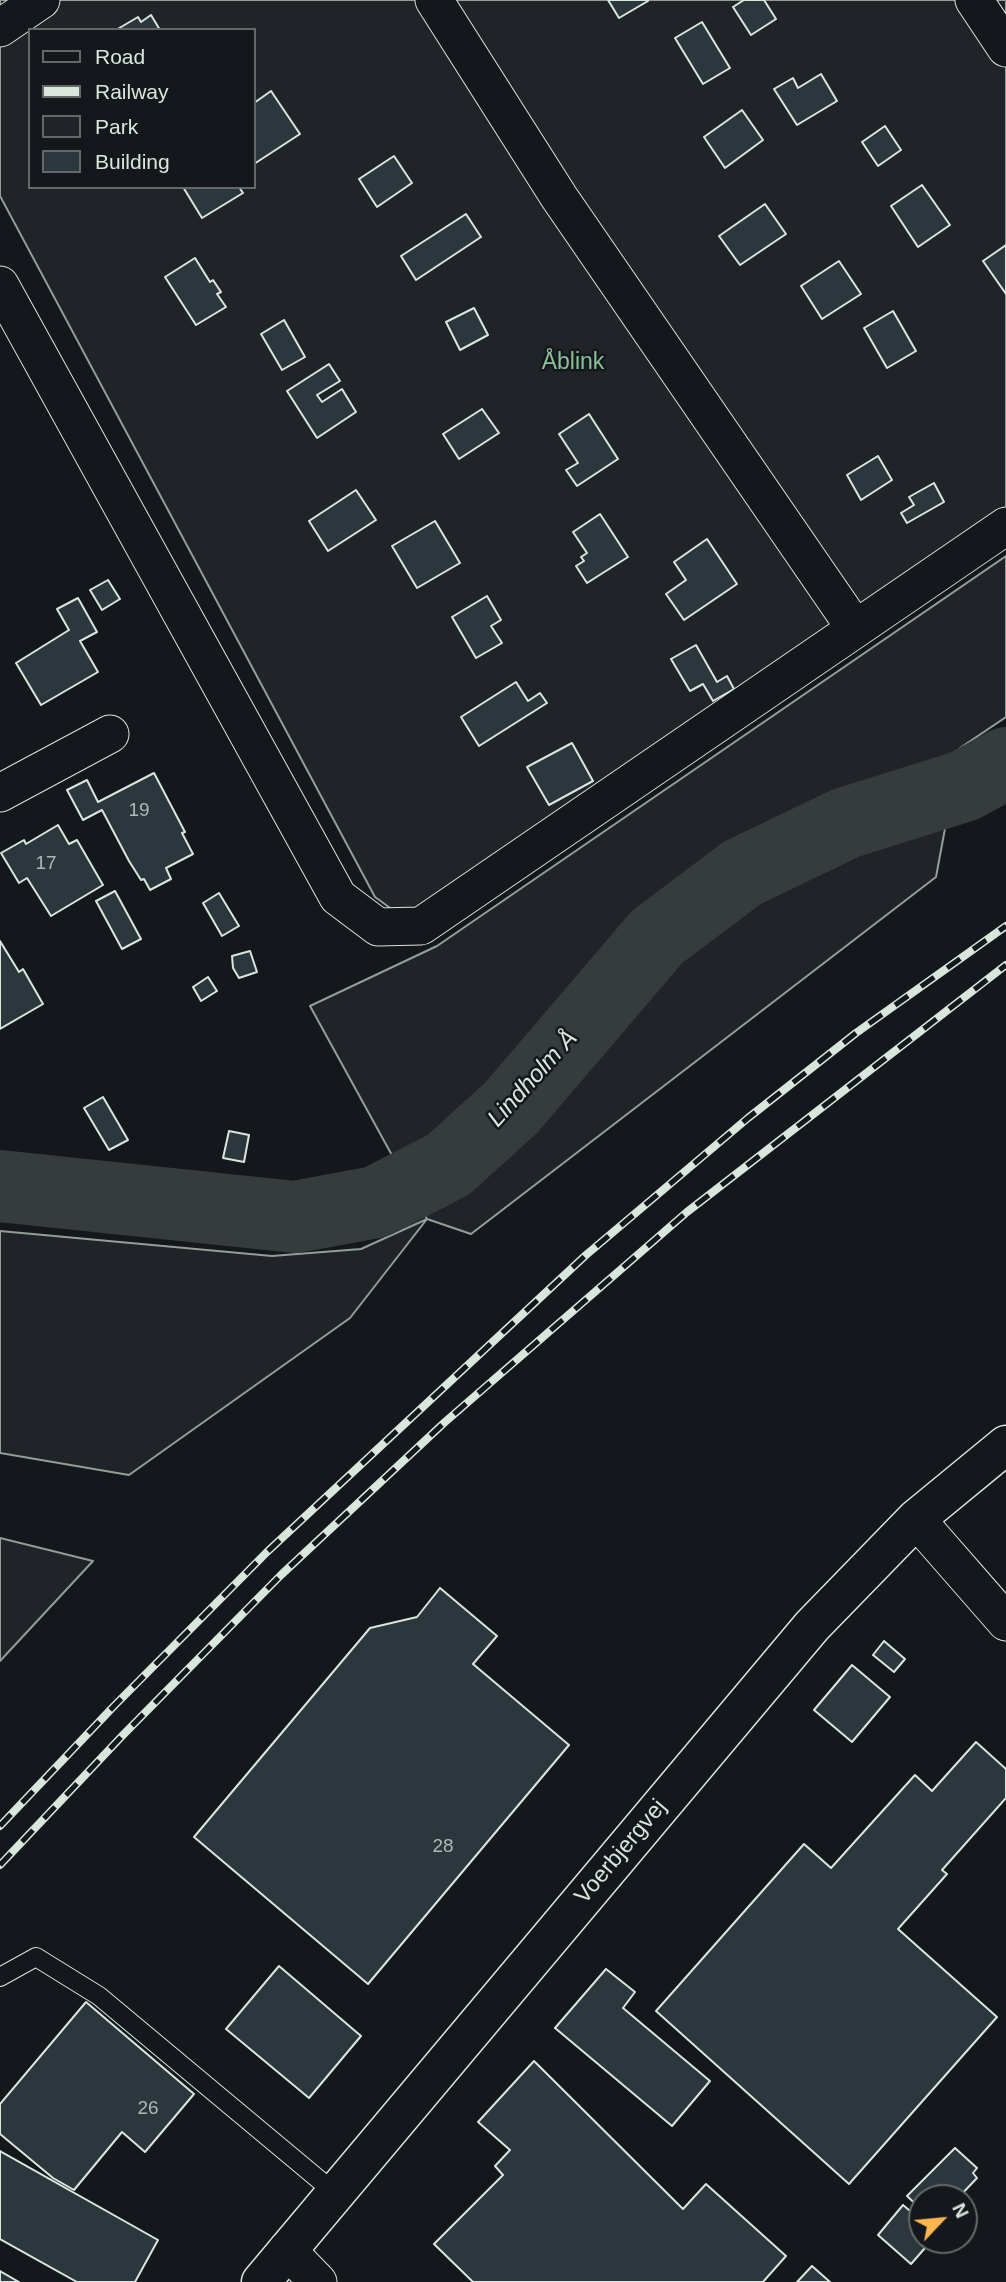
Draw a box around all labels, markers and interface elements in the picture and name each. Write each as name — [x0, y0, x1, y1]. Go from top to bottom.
legend — [28, 28, 256, 189]
text: Road — [95, 45, 145, 68]
text: Railway — [95, 80, 169, 103]
text: Park — [95, 115, 138, 138]
text: Building — [95, 150, 170, 173]
park label: Åblink — [542, 349, 604, 377]
house number: 19 — [128, 800, 150, 822]
house number: 17 — [35, 853, 57, 875]
water label: Lindholm Å — [482, 1025, 584, 1133]
street label: Voerbjergvej — [569, 1794, 673, 1910]
house number: 28 — [432, 1836, 454, 1858]
house number: 26 — [137, 2098, 159, 2120]
north arrow — [908, 2184, 978, 2254]
text: N — [948, 2200, 973, 2221]

